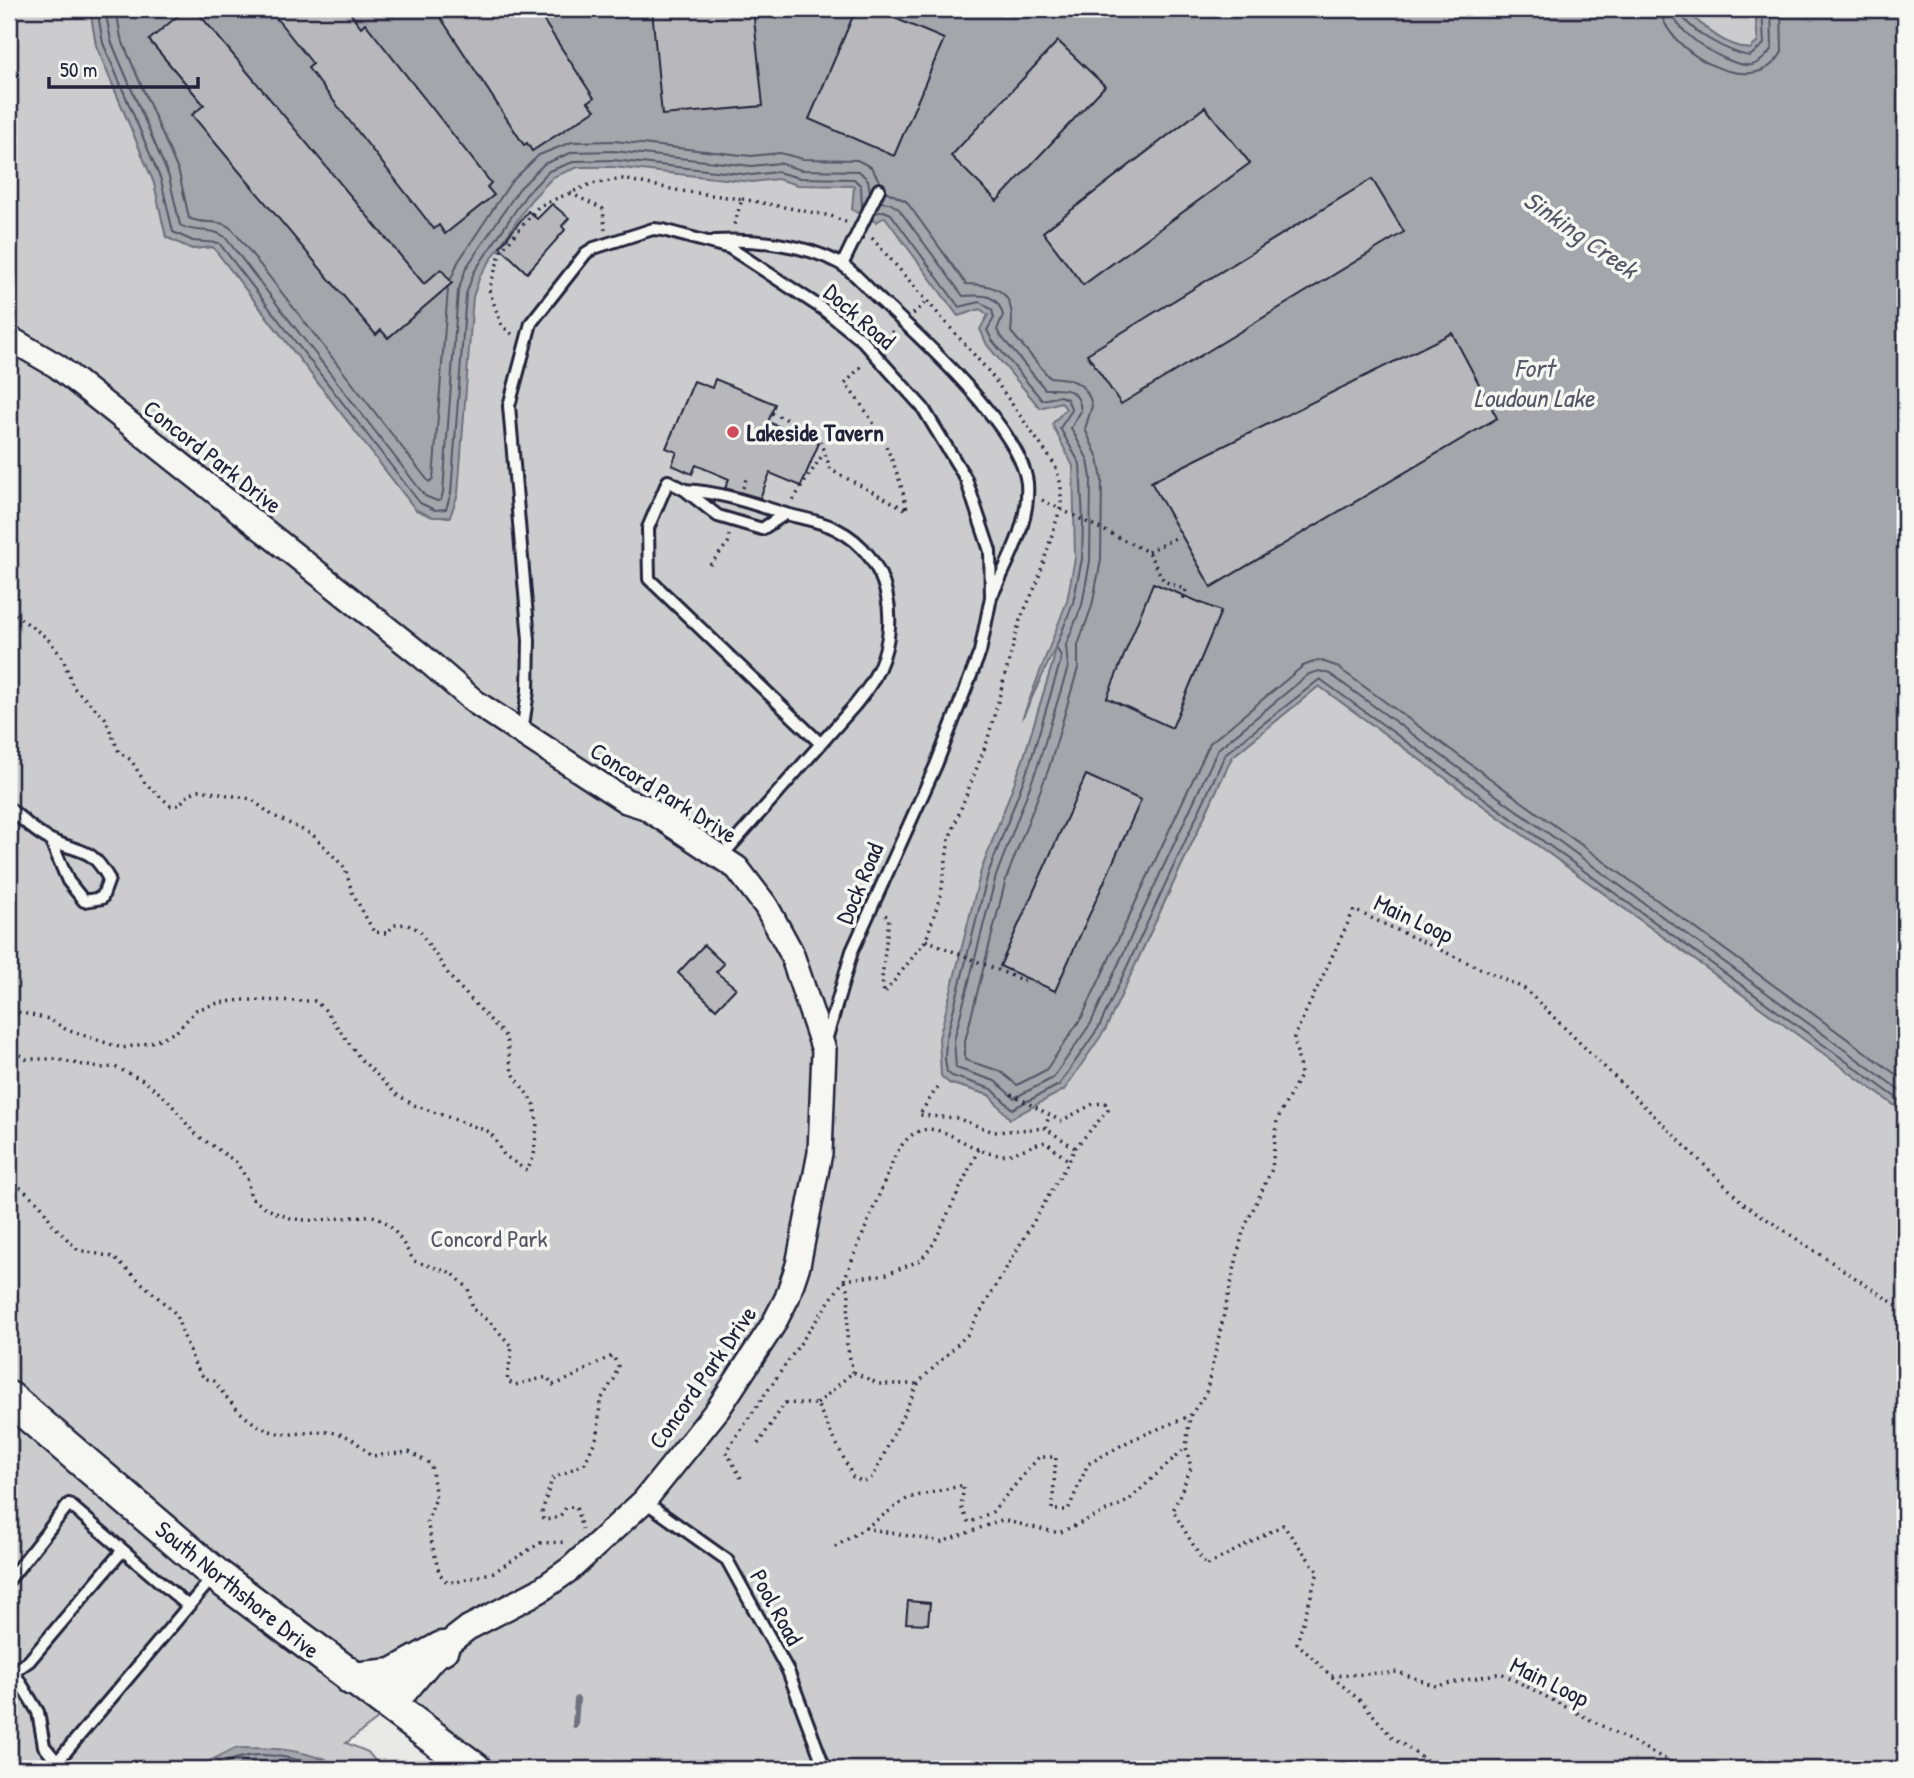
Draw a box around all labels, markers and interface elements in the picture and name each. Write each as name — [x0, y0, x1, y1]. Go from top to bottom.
scale bar — [49, 46, 198, 90]
text: 50 m — [60, 55, 97, 84]
water label: Sinking Creek — [1517, 182, 1647, 288]
street label: Dock Road — [817, 276, 903, 356]
water label: Fort Loudoun Lake — [1474, 350, 1596, 415]
street label: Concord Park Drive — [137, 392, 289, 520]
place label: Lakeside Tavern — [747, 416, 884, 448]
marker: Lakeside Tavern — [725, 424, 741, 440]
street label: Concord Park Drive — [584, 734, 744, 850]
street label: Dock Road — [828, 838, 890, 928]
street label: Main Loop — [1369, 886, 1459, 950]
park label: Concord Park — [431, 1222, 547, 1254]
street label: Concord Park Drive — [641, 1299, 763, 1455]
street label: South Northshore Drive — [149, 1513, 327, 1665]
street label: Pool Road — [743, 1563, 811, 1651]
street label: Main Loop — [1505, 1648, 1595, 1714]

